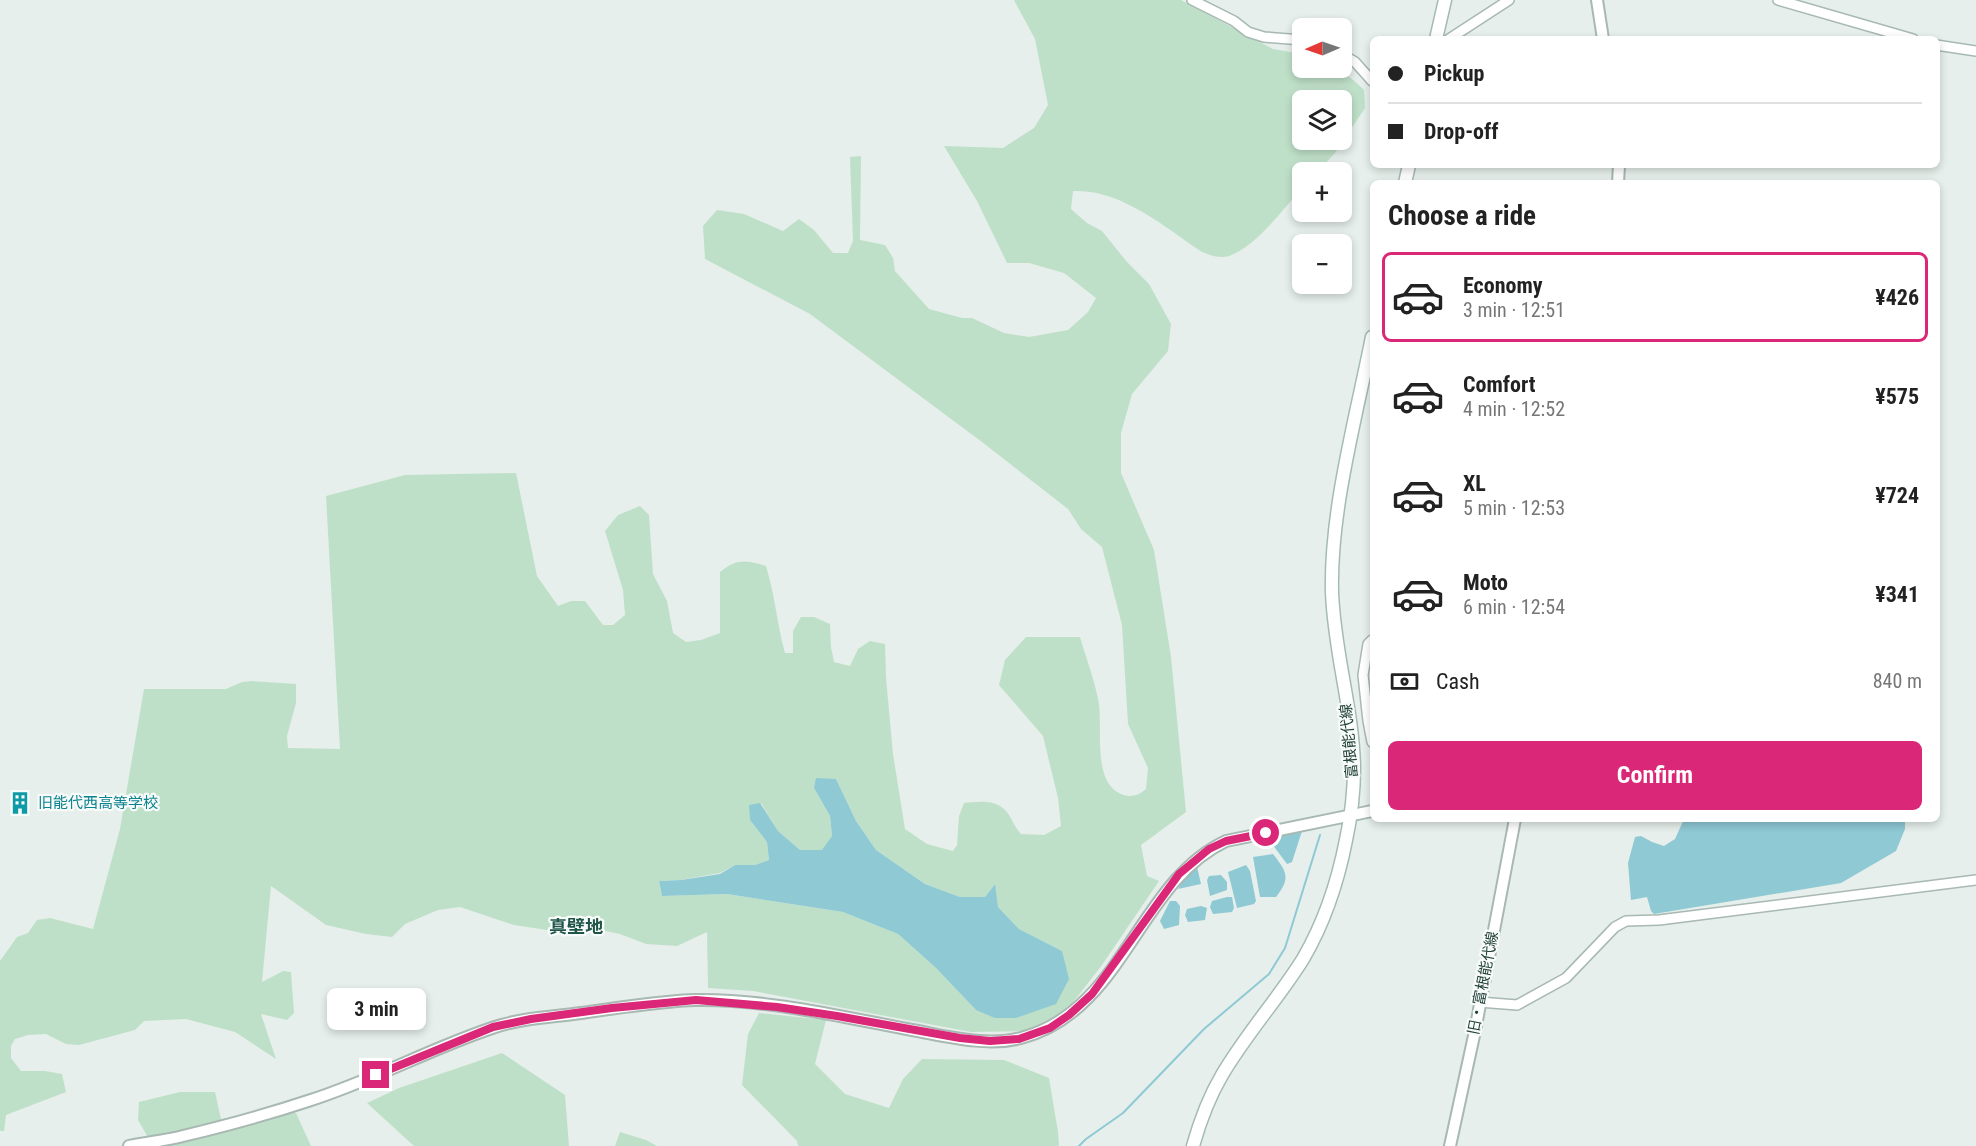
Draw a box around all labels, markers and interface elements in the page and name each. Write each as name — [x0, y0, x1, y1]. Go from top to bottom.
north arrow — [1292, 18, 1352, 78]
map controls — [1292, 18, 1352, 294]
text: Pickup — [1424, 61, 1484, 86]
button: layers — [1292, 90, 1352, 150]
text: Drop-off — [1424, 119, 1498, 144]
button: + — [1292, 162, 1352, 222]
text: Choose a ride — [1388, 200, 1536, 232]
button: − — [1292, 234, 1352, 294]
icon: car — [1391, 270, 1445, 324]
text: Economy — [1463, 273, 1543, 298]
text: ¥426 — [1875, 285, 1919, 310]
text: 3 min · 12:51 — [1463, 298, 1565, 322]
icon: car — [1391, 369, 1445, 423]
text: Comfort — [1463, 372, 1536, 397]
text: ¥575 — [1875, 384, 1919, 409]
text: 4 min · 12:52 — [1463, 397, 1565, 421]
icon: car — [1391, 468, 1445, 522]
text: XL — [1463, 471, 1486, 496]
text: ¥724 — [1875, 483, 1919, 508]
text: 5 min · 12:53 — [1463, 496, 1565, 520]
icon: car — [1391, 567, 1445, 621]
text: Moto — [1463, 570, 1508, 595]
text: ¥341 — [1875, 582, 1919, 607]
text: 6 min · 12:54 — [1463, 595, 1565, 619]
icon: cash — [1388, 665, 1421, 698]
text: Cash — [1436, 669, 1480, 694]
text: 840 m — [1873, 669, 1922, 693]
street label: 富根能代線 — [1337, 703, 1361, 779]
button: Confirm — [1388, 741, 1922, 810]
building icon: 旧能代西高等学校 — [7, 790, 33, 816]
place label: 旧能代西高等学校 — [38, 794, 158, 812]
route start — [1252, 819, 1279, 846]
district label: 真壁地 — [549, 916, 603, 937]
street label: 旧・富根能代線 — [1464, 930, 1502, 1036]
callout: 3 min — [326, 988, 425, 1030]
text: 3 min — [354, 997, 399, 1021]
route end — [362, 1061, 389, 1088]

